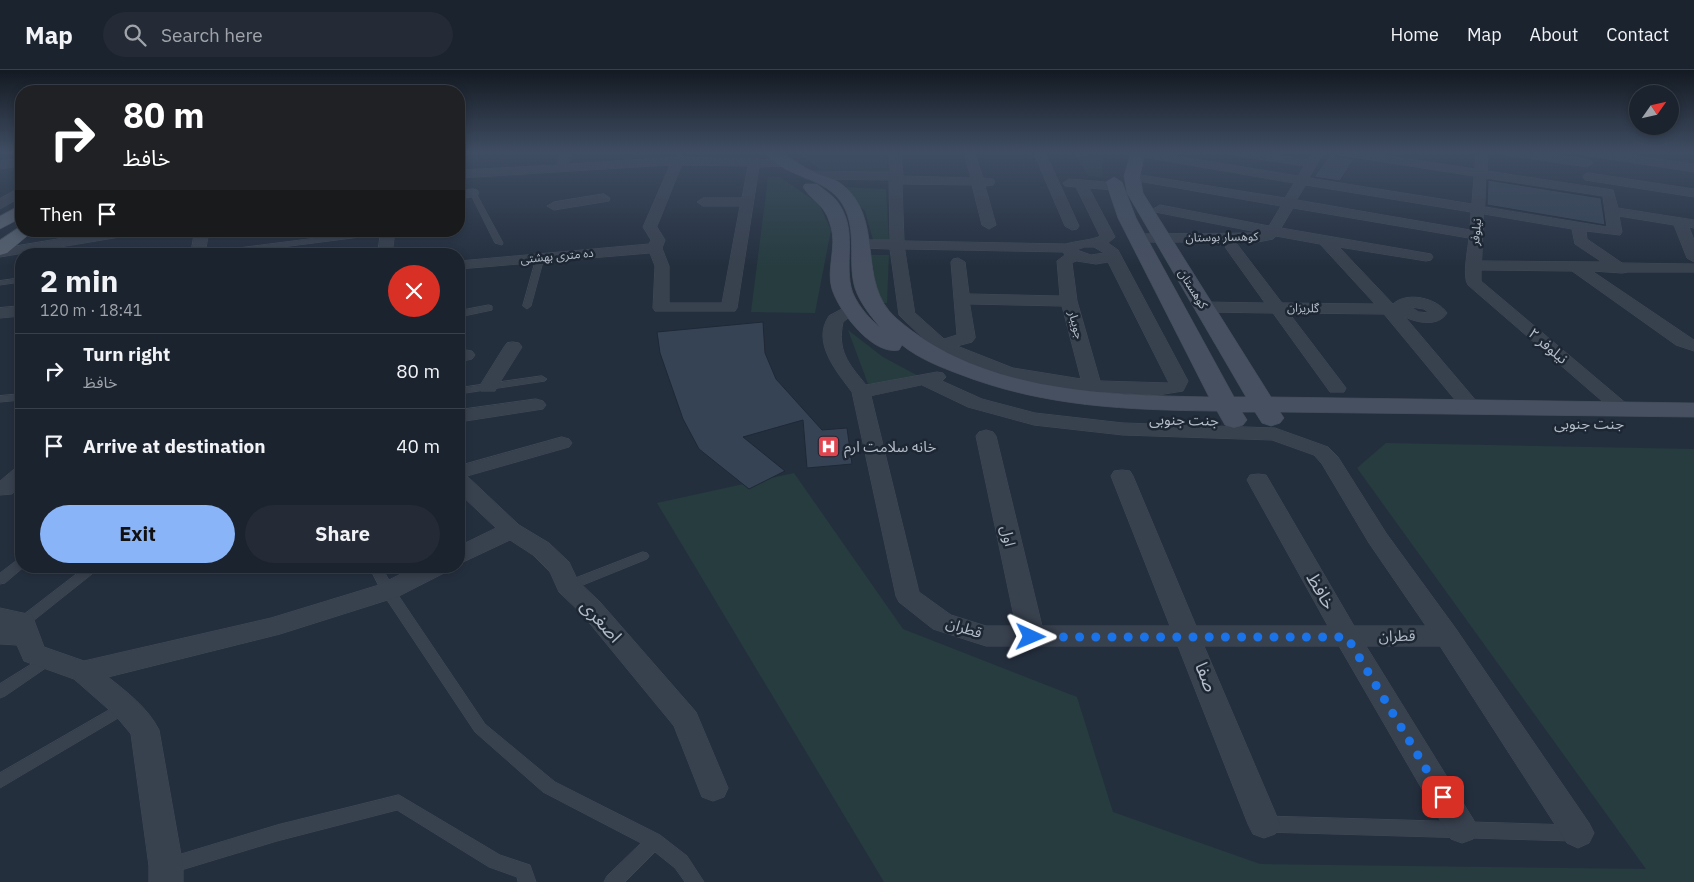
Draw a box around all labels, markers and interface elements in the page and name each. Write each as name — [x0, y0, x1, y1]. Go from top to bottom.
search box — [103, 12, 453, 57]
text: Map — [25, 19, 73, 51]
icon: search — [121, 21, 149, 49]
text: Search here — [161, 23, 263, 47]
text: Home — [1391, 23, 1439, 46]
text: Map — [1467, 23, 1502, 46]
text: About — [1530, 23, 1578, 46]
text: Contact — [1606, 23, 1669, 46]
north arrow — [1629, 85, 1679, 135]
map controls — [1629, 85, 1679, 135]
text: 80 m — [123, 92, 205, 138]
icon: right — [40, 105, 105, 170]
text: خافظ — [123, 143, 170, 172]
icon: arrive — [93, 200, 121, 228]
text: Then — [40, 202, 83, 226]
street label: نیلوفر — [1467, 218, 1484, 247]
street label: کوهسار بوستان — [1185, 228, 1260, 245]
street label: ده متری بهشتی — [520, 245, 595, 266]
text: 2 min — [40, 261, 118, 300]
button: close — [388, 265, 440, 317]
street label: کوهستان — [1175, 266, 1212, 312]
text: 120 m · 18:41 — [40, 300, 142, 320]
street label: گلریزان — [1287, 300, 1320, 315]
street label: جویبار — [1065, 308, 1087, 341]
street label: نیلوفر ۲ — [1525, 324, 1572, 368]
text: Turn right — [83, 342, 170, 366]
icon: right — [40, 357, 68, 385]
text: 80 m — [396, 359, 440, 383]
text: خافظ — [83, 372, 118, 392]
street label: جنت جنوبی — [1149, 409, 1219, 430]
street label: جنت جنوبی — [1554, 414, 1624, 433]
icon: arrive — [40, 432, 68, 460]
text: Arrive at destination — [83, 434, 266, 458]
text: 40 m — [396, 434, 440, 458]
hospital icon: خانه سلامت ارم — [816, 435, 840, 459]
place label: خانه سلامت ارم — [844, 437, 937, 458]
button: Exit — [40, 505, 235, 563]
button: Share — [245, 505, 440, 563]
street label: اول — [997, 524, 1020, 548]
street label: خافظ — [1302, 568, 1341, 613]
street label: اصغری — [576, 594, 627, 647]
position arrow — [1004, 610, 1056, 662]
street label: قطران — [944, 613, 985, 642]
street label: قطران — [1378, 626, 1416, 645]
street label: صفا — [1190, 658, 1223, 695]
pin — [1422, 776, 1464, 818]
icon: arrive — [1429, 783, 1457, 811]

